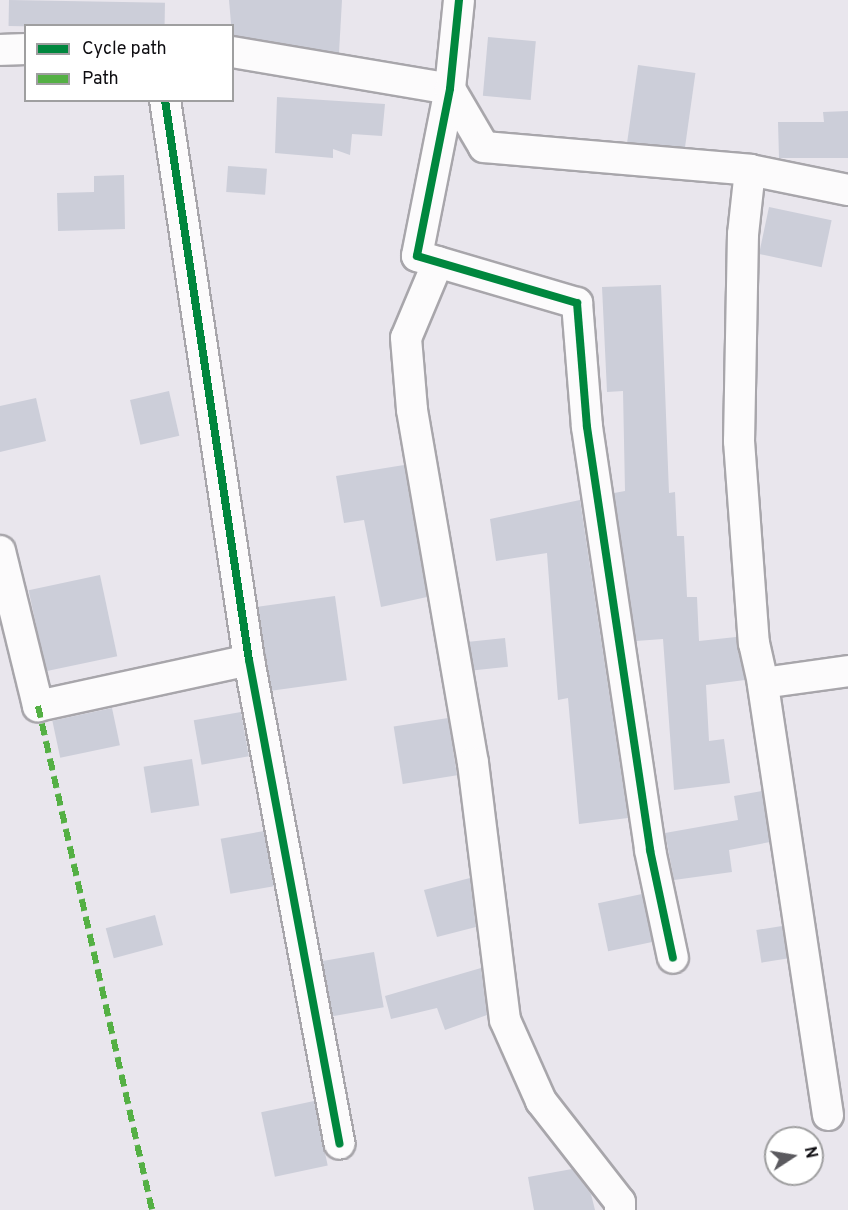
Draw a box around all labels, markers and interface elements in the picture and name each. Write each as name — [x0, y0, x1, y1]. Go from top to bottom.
legend — [24, 24, 234, 102]
text: Cycle path — [82, 38, 167, 61]
text: Path — [82, 68, 119, 91]
north arrow — [764, 1126, 824, 1186]
text: N — [799, 1145, 821, 1160]

